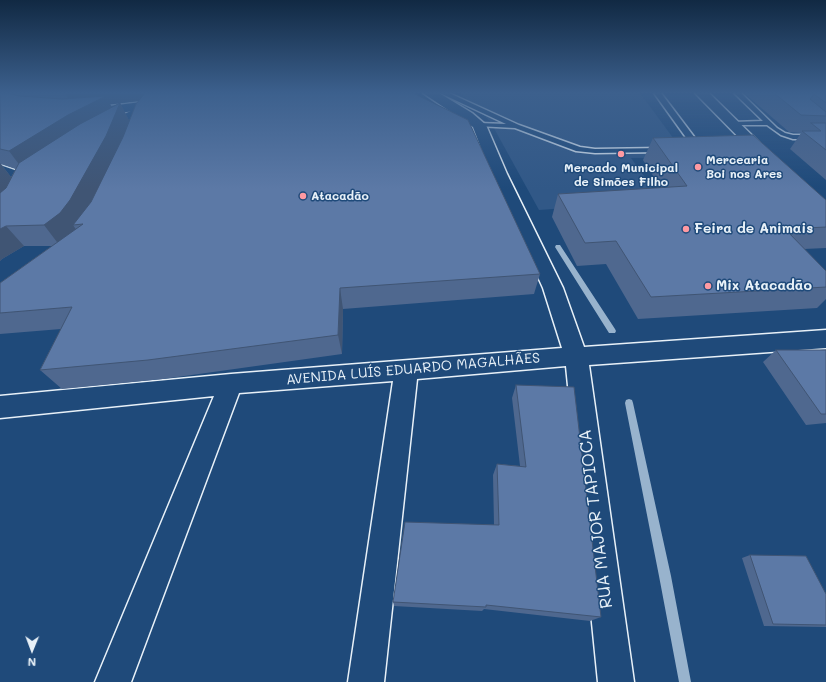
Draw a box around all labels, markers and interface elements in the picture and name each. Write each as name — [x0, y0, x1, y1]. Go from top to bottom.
marker: Mercado Municipal de Simões Filho — [616, 149, 626, 159]
place label: Mercearia Boi nos Ares — [706, 153, 782, 181]
place label: Mercado Municipal de Simões Filho — [564, 161, 678, 189]
marker: Mercearia Boi nos Ares — [693, 162, 703, 172]
place label: Atacadão — [311, 189, 369, 203]
marker: Atacadão — [298, 191, 308, 201]
place label: Feira de Animais — [694, 221, 813, 237]
marker: Feira de Animais — [681, 224, 691, 234]
place label: Mix Atacadão — [716, 278, 812, 294]
marker: Mix Atacadão — [703, 281, 713, 291]
street label: AVENIDA LUÍS EDUARDO MAGALHÃES — [285, 350, 541, 388]
street label: RUA MAJOR TAPIOCA — [575, 428, 617, 610]
north arrow — [12, 630, 52, 670]
text: N — [27, 655, 36, 670]

